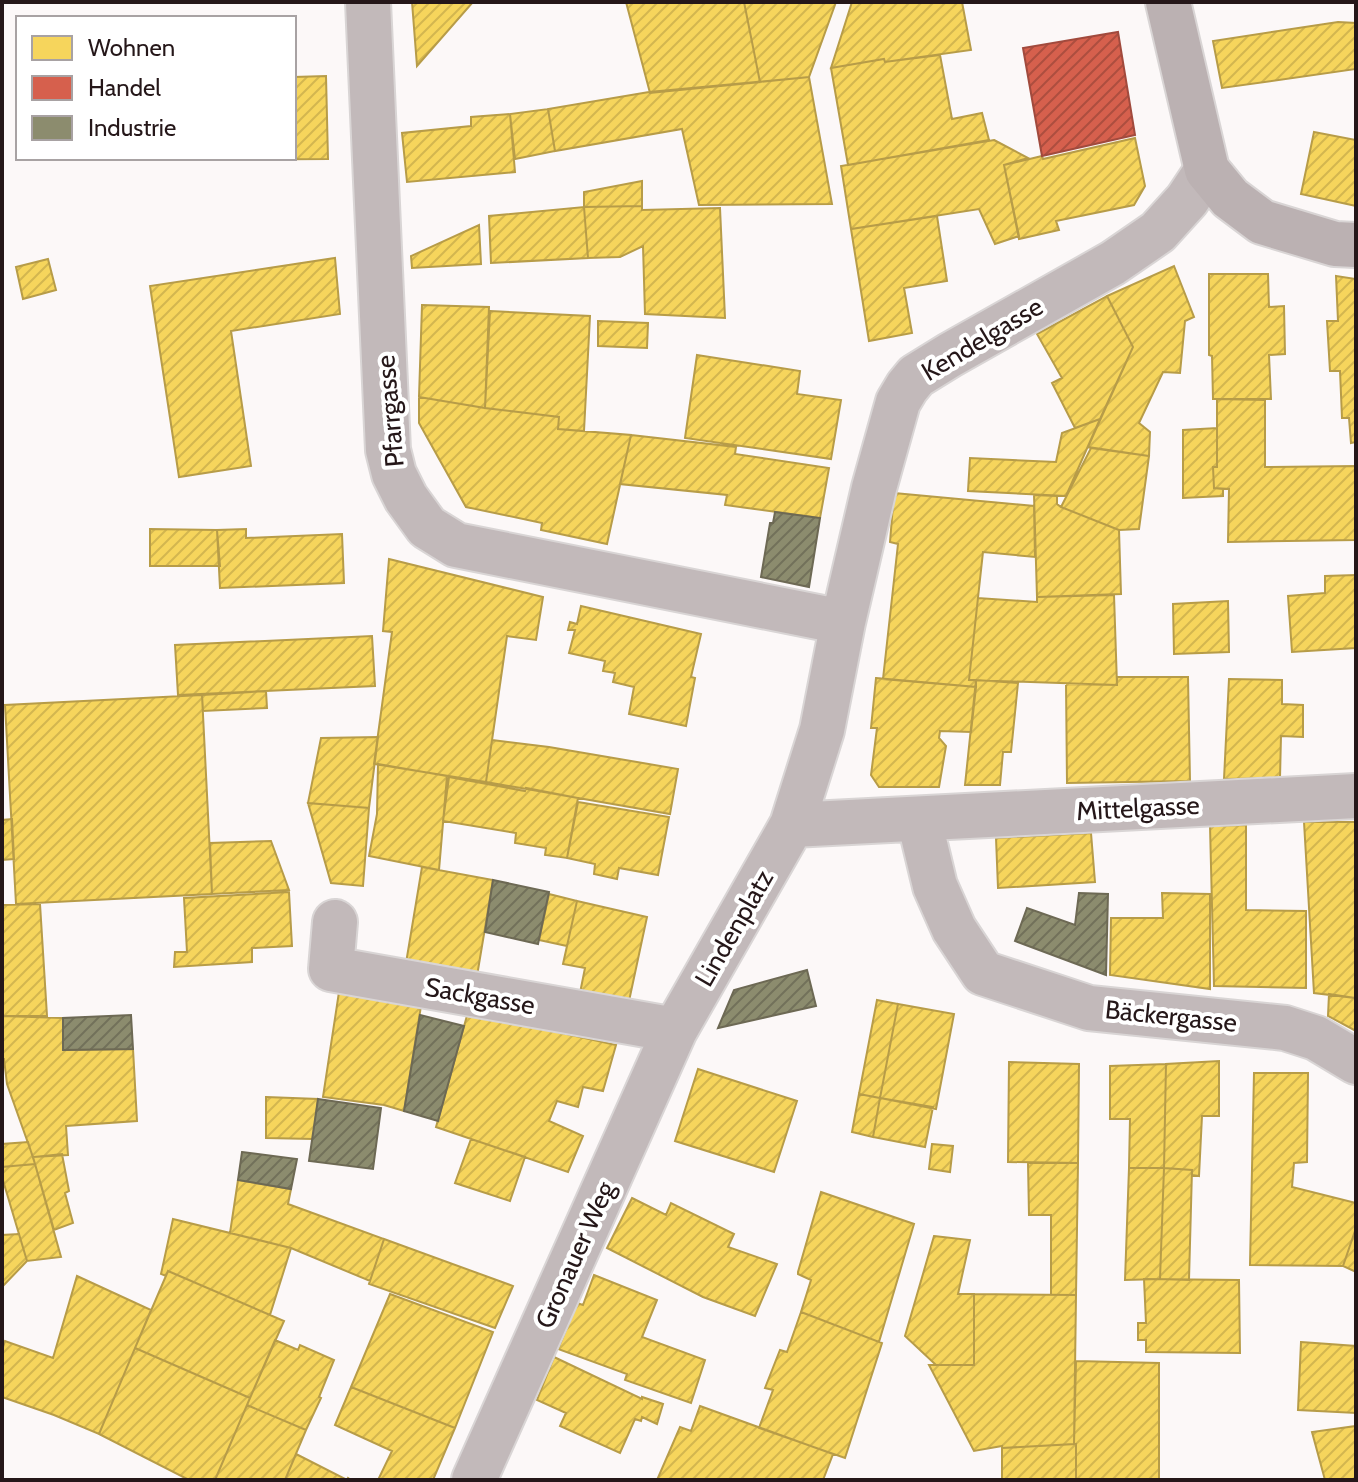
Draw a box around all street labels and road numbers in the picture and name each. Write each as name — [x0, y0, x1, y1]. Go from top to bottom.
street label: Kendelgasse — [916, 290, 1048, 388]
street label: Pfarrgasse — [369, 354, 411, 468]
street label: Mittelgasse — [1075, 789, 1201, 827]
street label: Lindenplatz — [688, 864, 780, 992]
street label: Sackgasse — [423, 971, 537, 1021]
street label: Bäckergasse — [1103, 993, 1239, 1039]
street label: Gronauer Weg — [528, 1176, 622, 1333]

